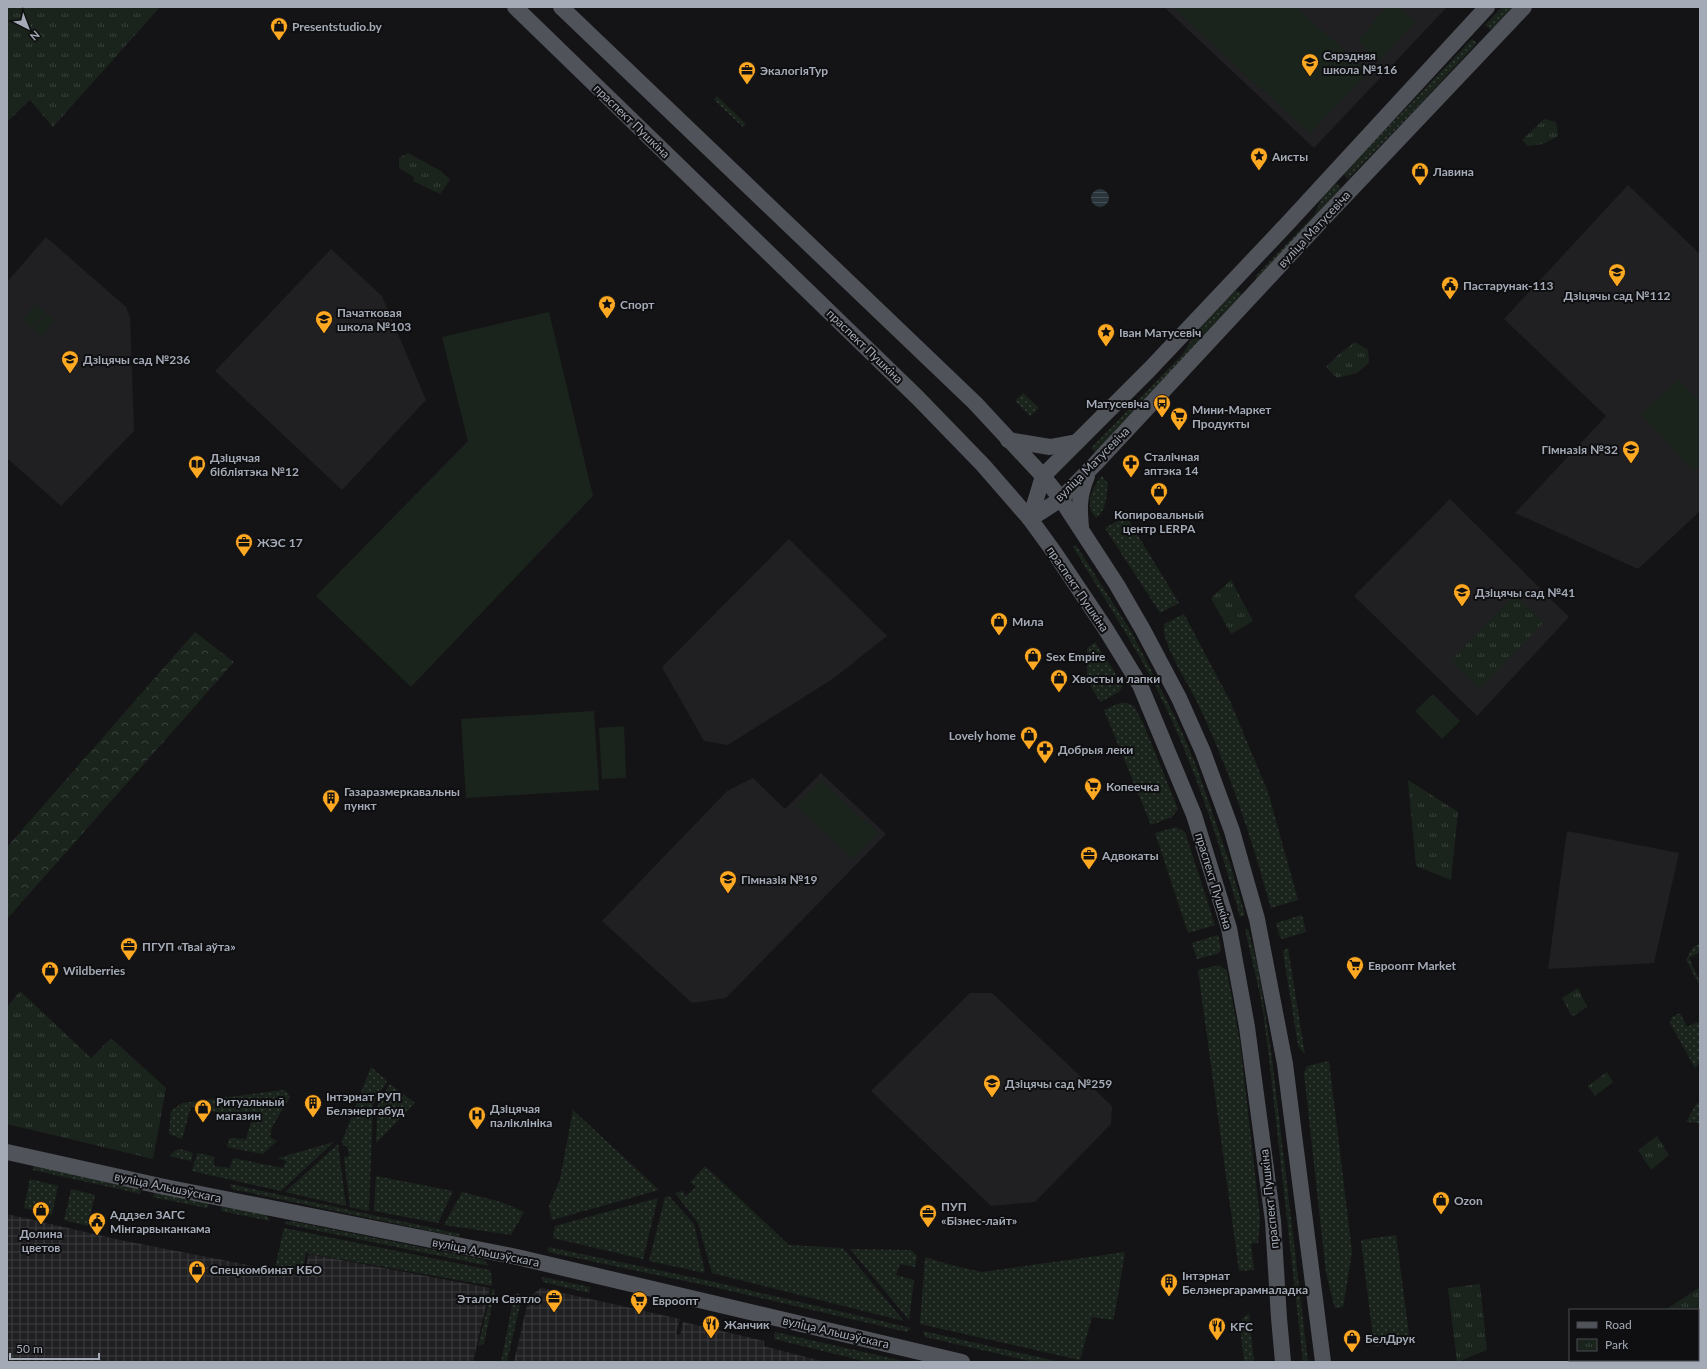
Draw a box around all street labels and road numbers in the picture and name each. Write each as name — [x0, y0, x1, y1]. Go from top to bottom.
street label: праспект Пушкіна — [591, 81, 673, 161]
street label: вуліца Матусевіча — [1275, 188, 1353, 270]
street label: праспект Пушкіна — [824, 306, 906, 386]
street label: вуліца Матусевіча — [1052, 424, 1132, 504]
street label: праспект Пушкіна — [1044, 543, 1112, 635]
street label: праспект Пушкіна — [1192, 831, 1236, 931]
street label: праспект Пушкіна — [1256, 1148, 1282, 1250]
street label: вуліца Альшэўскага — [113, 1168, 223, 1206]
street label: вуліца Альшэўскага — [431, 1234, 541, 1270]
street label: вуліца Альшэўскага — [781, 1312, 891, 1352]

